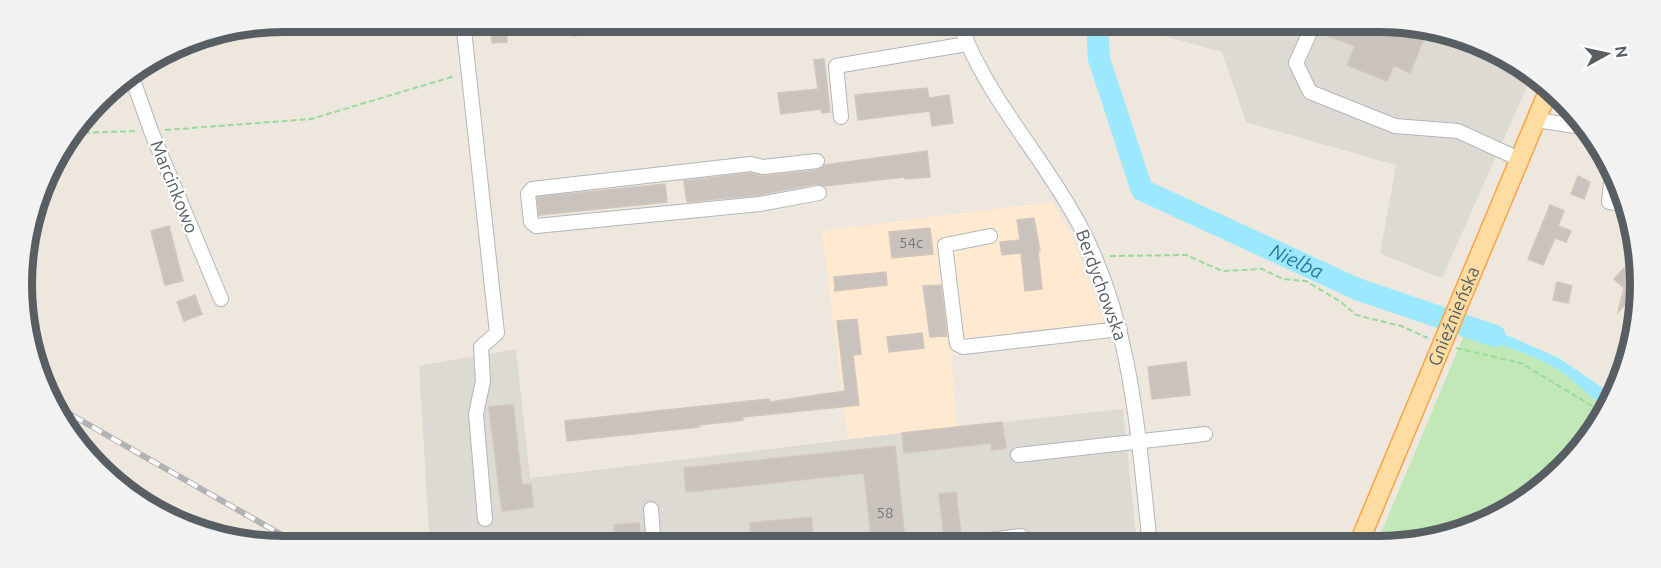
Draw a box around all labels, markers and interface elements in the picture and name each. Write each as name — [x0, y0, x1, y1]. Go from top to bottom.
north arrow — [1577, 24, 1637, 84]
text: N — [1612, 45, 1632, 59]
street label: Marcinkowo — [147, 137, 203, 236]
street label: Berdychowska — [1073, 226, 1131, 343]
house number: 54c — [899, 234, 923, 251]
water label: Nielba — [1266, 238, 1327, 283]
street label: Gnieźnieńska — [1423, 263, 1483, 369]
house number: 58 — [877, 504, 893, 521]

